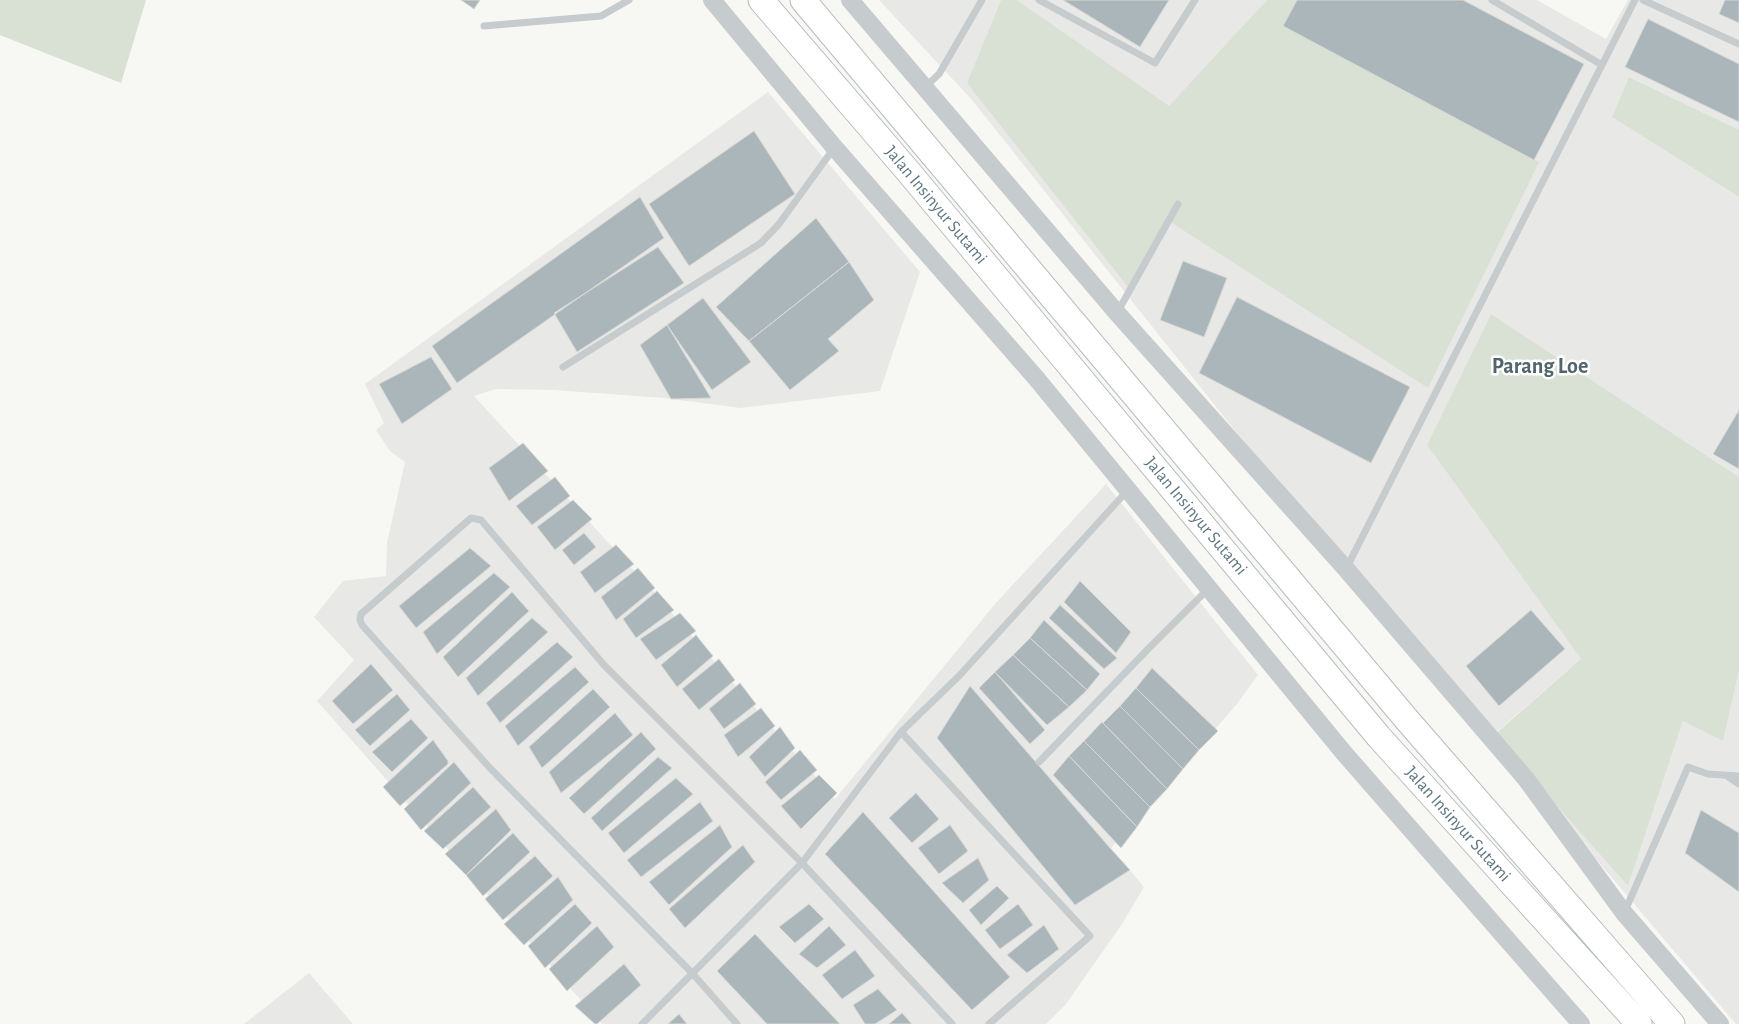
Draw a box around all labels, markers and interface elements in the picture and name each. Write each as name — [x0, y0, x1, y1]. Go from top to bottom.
street label: Jalan Insinyur Sutami — [880, 141, 992, 269]
district label: Parang Loe — [1492, 353, 1588, 379]
street label: Jalan Insinyur Sutami — [1140, 452, 1252, 580]
street label: Jalan Insinyur Sutami — [1400, 762, 1516, 886]

